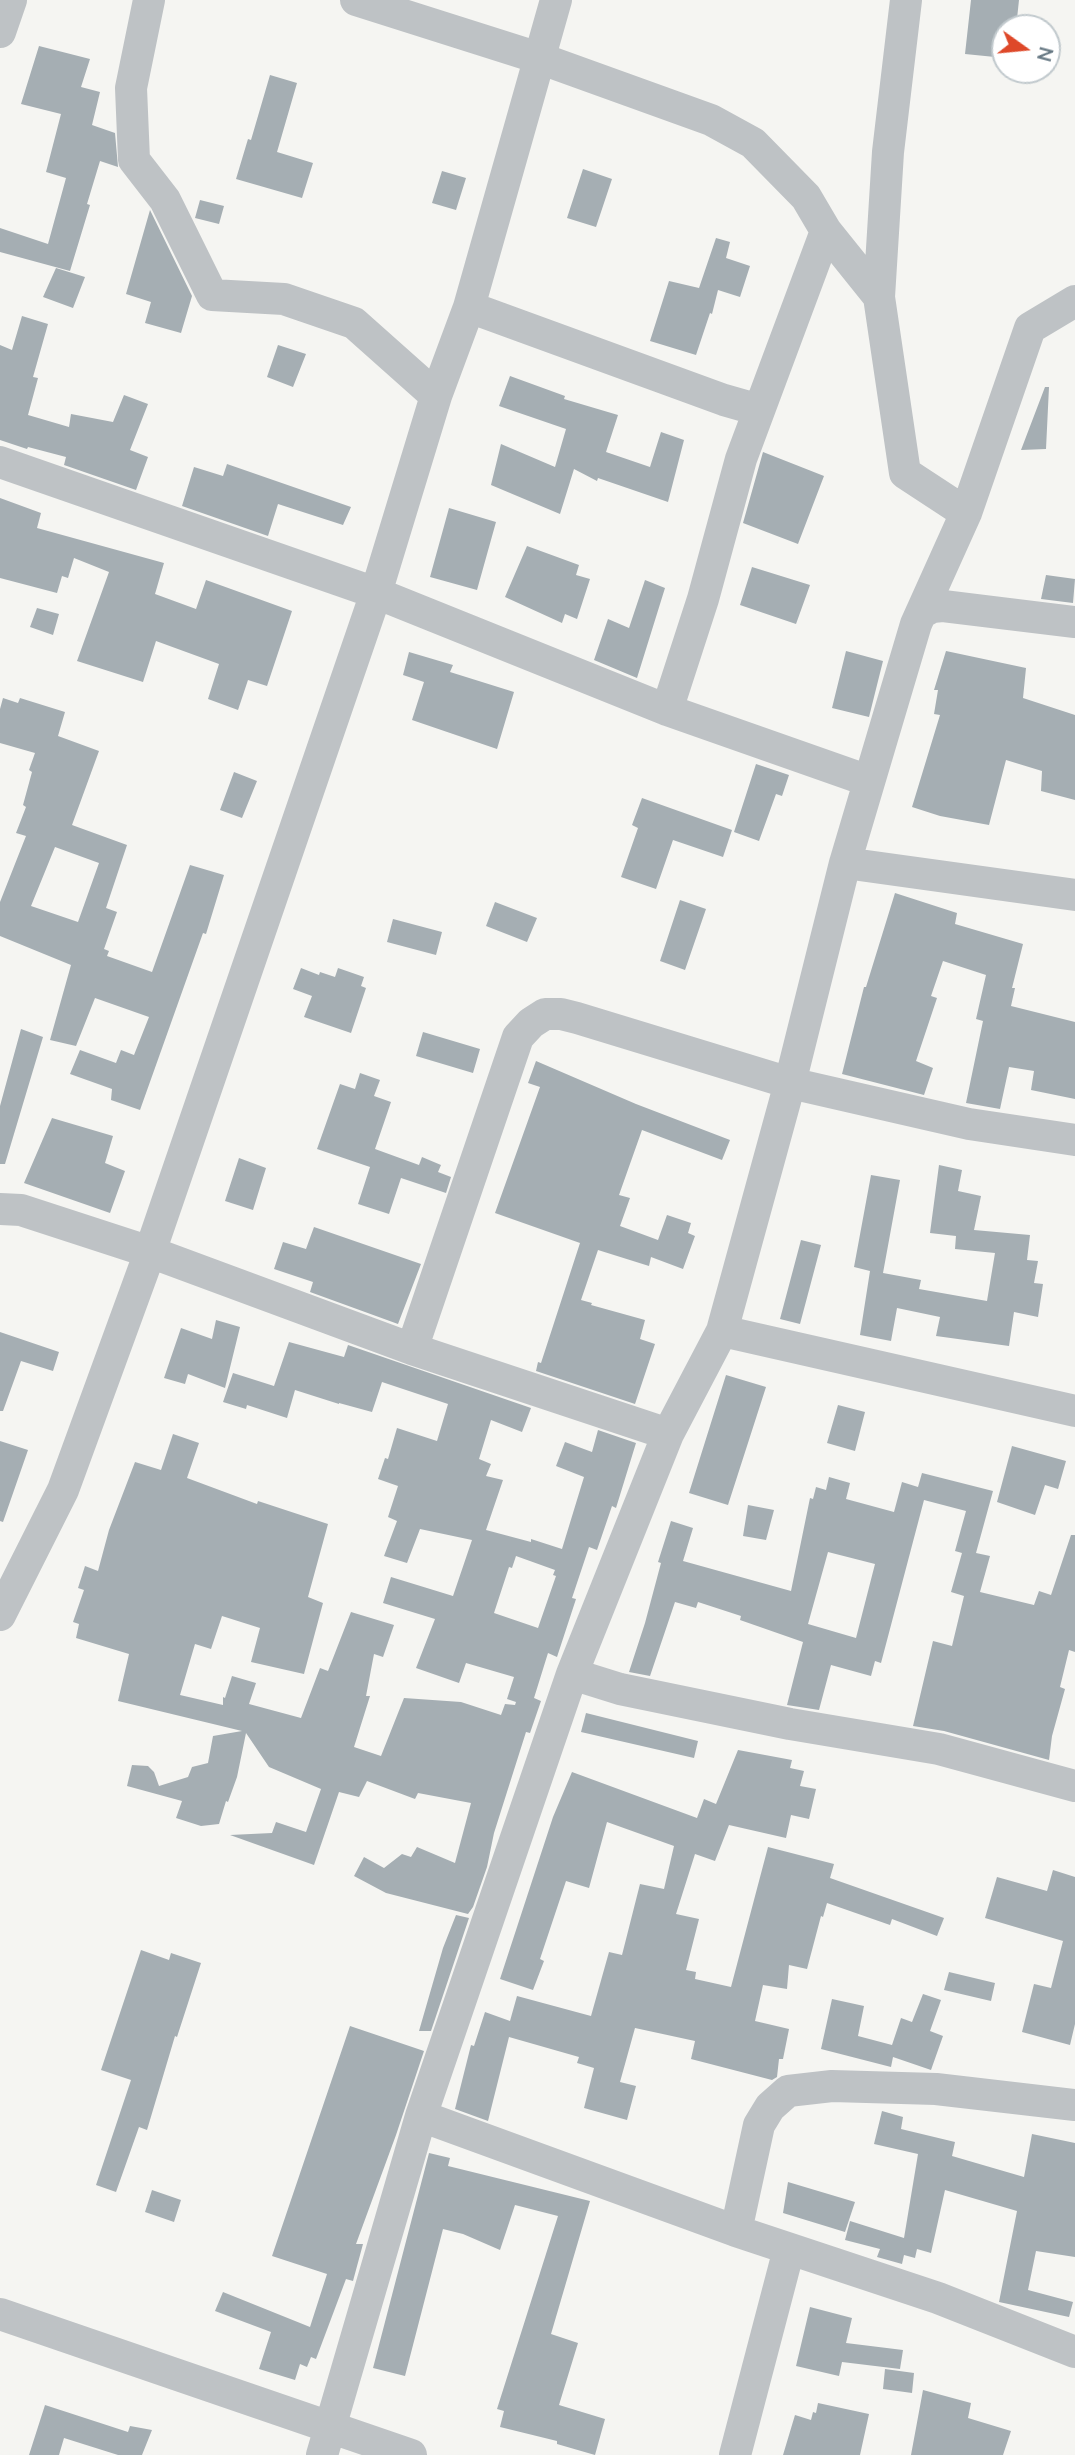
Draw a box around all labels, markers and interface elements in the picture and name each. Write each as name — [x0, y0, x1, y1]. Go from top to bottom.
north arrow — [991, 14, 1061, 84]
text: N — [1030, 44, 1059, 64]

